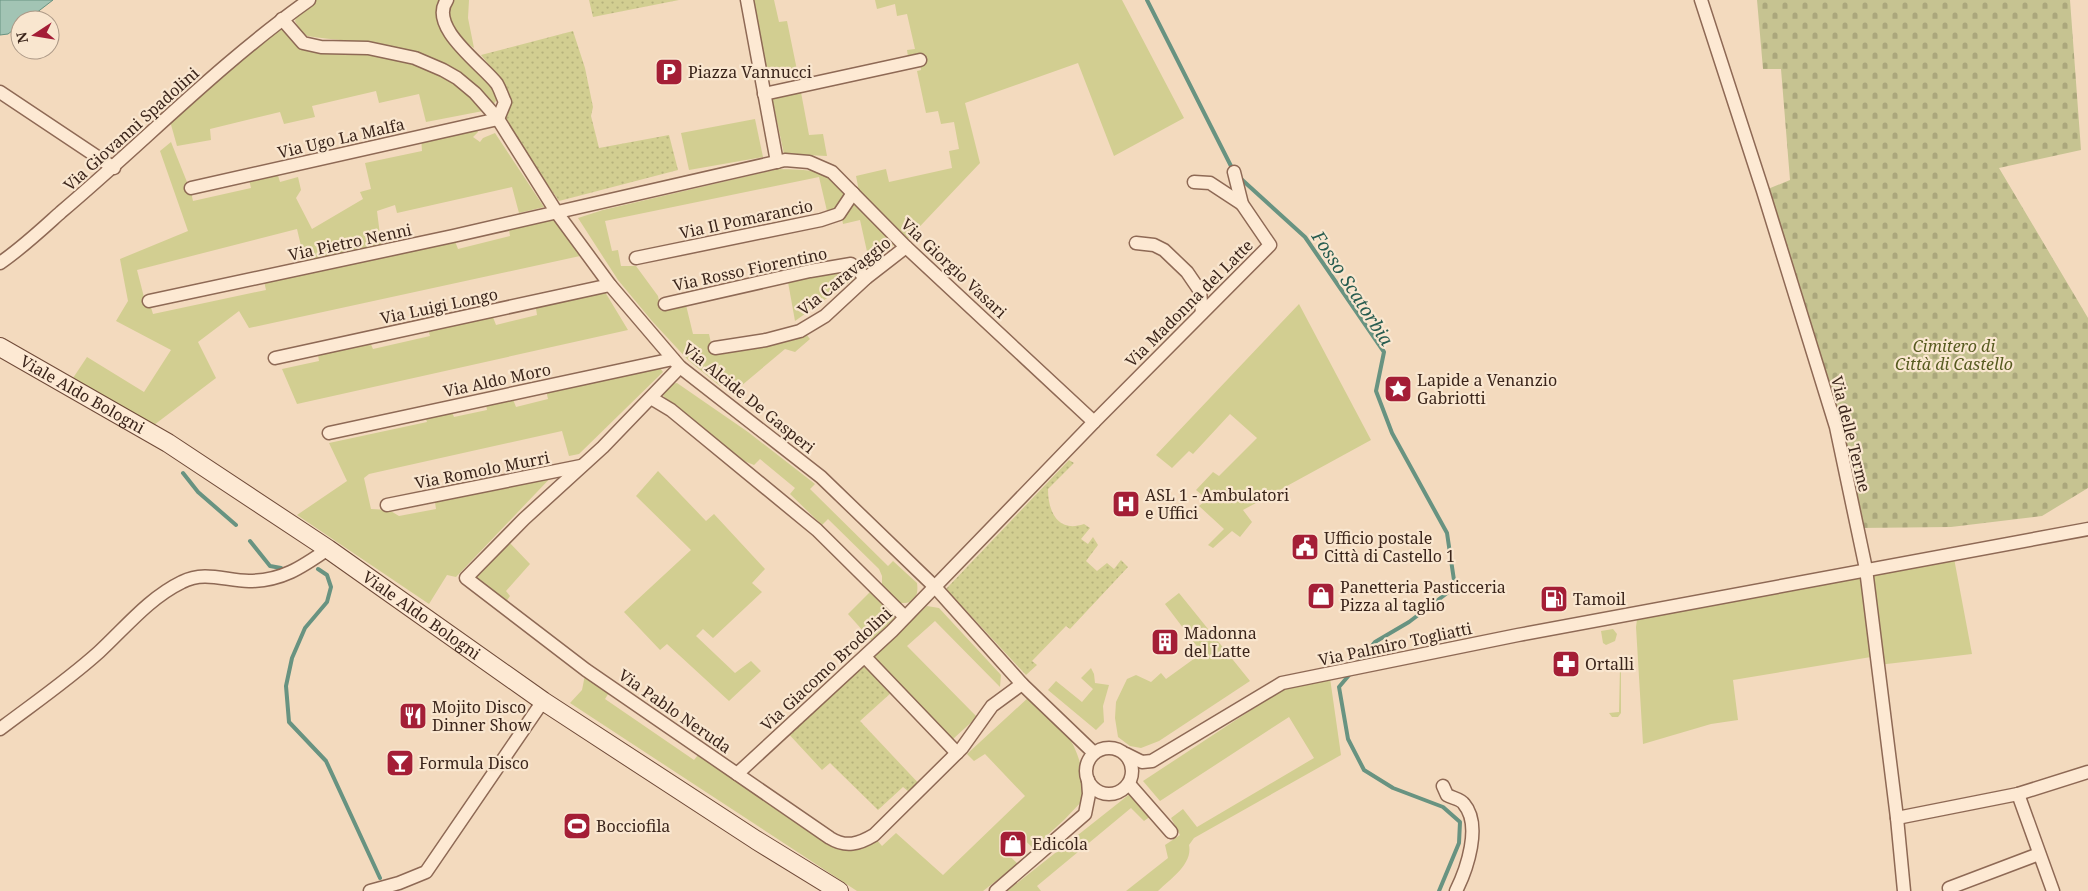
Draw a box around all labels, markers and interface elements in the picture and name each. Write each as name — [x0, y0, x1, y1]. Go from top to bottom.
north arrow — [10, 10, 60, 60]
text: N — [11, 30, 32, 45]
parking icon: Piazza Vannucci — [654, 57, 684, 87]
place label: Piazza Vannucci — [688, 61, 812, 83]
street label: Via Giovanni Spadolini — [59, 62, 203, 196]
street label: Via Ugo La Malfa — [275, 113, 407, 163]
street label: Via Il Pomarancio — [677, 194, 815, 244]
street label: Via Giorgio Vasari — [896, 213, 1012, 323]
street label: Via Pietro Nenni — [286, 218, 414, 266]
water label: Fosso Scatorbia — [1306, 225, 1399, 351]
street label: Via Caravaggio — [793, 232, 895, 320]
street label: Via Madonna del Latte — [1120, 234, 1258, 372]
street label: Via Rosso Fiorentino — [671, 242, 829, 296]
street label: Via Luigi Longo — [378, 283, 500, 329]
park label: Cimitero di Città di Castello — [1895, 335, 2013, 375]
street label: Via Alcide De Gasperi — [678, 338, 820, 458]
street label: Viale Aldo Bologni — [16, 350, 149, 438]
street label: Via Aldo Moro — [441, 358, 553, 402]
place label: Lapide a Venanzio Gabriotti — [1417, 369, 1557, 409]
place icon: Lapide a Venanzio Gabriotti — [1383, 374, 1413, 404]
street label: Via delle Terme — [1826, 374, 1876, 494]
street label: Via Romolo Murri — [413, 446, 551, 494]
place label: ASL 1 - Ambulatori e Uffici — [1145, 484, 1289, 524]
hospital icon: ASL 1 - Ambulatori e Uffici — [1111, 489, 1141, 519]
place label: Ufficio postale Città di Castello 1 — [1324, 527, 1455, 567]
public building icon: Ufficio postale Città di Castello 1 — [1290, 532, 1320, 562]
street label: Viale Aldo Bologni — [358, 566, 485, 665]
place label: Panetteria Pasticceria Pizza al taglio — [1340, 576, 1506, 616]
shop icon: Panetteria Pasticceria Pizza al taglio — [1306, 581, 1336, 611]
fuel station icon: Tamoil — [1539, 584, 1569, 614]
place label: Tamoil — [1573, 588, 1626, 610]
street label: Via Giacomo Brodolini — [756, 602, 896, 736]
street label: Via Palmiro Togliatti — [1316, 617, 1474, 671]
place label: Madonna del Latte — [1184, 622, 1257, 662]
building icon: Madonna del Latte — [1150, 627, 1180, 657]
pharmacy icon: Ortalli — [1551, 649, 1581, 679]
place label: Ortalli — [1585, 653, 1634, 675]
street label: Via Pablo Neruda — [614, 664, 736, 758]
place label: Mojito Disco Dinner Show — [432, 696, 532, 736]
restaurant icon: Mojito Disco Dinner Show — [398, 701, 428, 731]
bar icon: Formula Disco — [385, 748, 415, 778]
place label: Formula Disco — [419, 752, 529, 774]
sports icon: Bocciofila — [562, 811, 592, 841]
place label: Bocciofila — [596, 815, 670, 837]
shop icon: Edicola — [998, 829, 1028, 859]
place label: Edicola — [1032, 833, 1088, 855]

